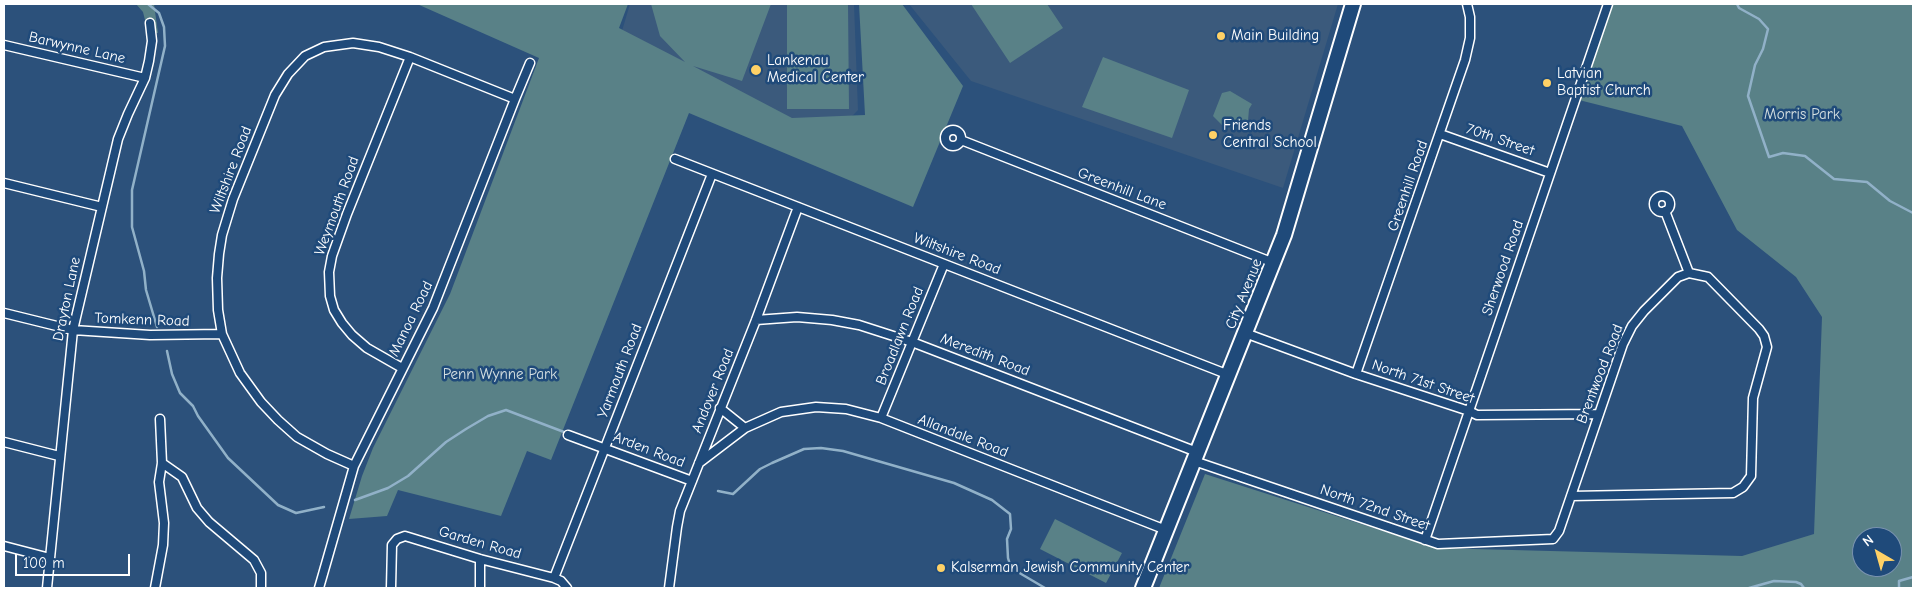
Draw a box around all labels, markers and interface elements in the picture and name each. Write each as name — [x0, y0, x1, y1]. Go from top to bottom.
place label: Main Building — [1231, 27, 1319, 45]
street label: Barwynne Lane — [27, 28, 127, 68]
marker: Main Building — [1215, 30, 1227, 42]
place label: Lankenau Medical Center — [767, 52, 864, 87]
marker: Lankenau Medical Center — [749, 63, 763, 77]
place label: Latvian Baptist Church — [1557, 65, 1651, 100]
marker: Latvian Baptist Church — [1541, 77, 1553, 89]
park label: Morris Park — [1764, 106, 1840, 124]
place label: Friends Central School — [1223, 117, 1317, 152]
street label: 70th Street — [1463, 120, 1537, 160]
street label: Wiltshire Road — [206, 124, 256, 216]
marker: Friends Central School — [1207, 129, 1219, 141]
street label: Greenhill Road — [1384, 138, 1432, 234]
street label: Weymouth Road — [311, 154, 363, 258]
street label: Greenhill Lane — [1075, 164, 1169, 214]
street label: Sherwood Road — [1478, 218, 1528, 318]
street label: Wiltshire Road — [911, 229, 1003, 279]
street label: Drayton Lane — [49, 255, 85, 343]
street label: City Avenue — [1222, 256, 1266, 332]
street label: Manoa Road — [385, 278, 437, 360]
street label: Broadlawn Road — [872, 284, 928, 388]
street label: Tomkenn Road — [94, 309, 190, 331]
street label: Yarmouth Road — [594, 321, 646, 421]
street label: Brentwood Road — [1573, 322, 1627, 426]
street label: Meredith Road — [938, 330, 1032, 380]
street label: Andover Road — [688, 346, 738, 436]
street label: North 71st Street — [1369, 356, 1477, 408]
park label: Penn Wynne Park — [443, 366, 557, 384]
street label: Allandale Road — [915, 411, 1011, 461]
street label: Arden Road — [611, 428, 687, 472]
street label: North 72nd Street — [1318, 481, 1432, 535]
street label: Garden Road — [437, 523, 523, 563]
north arrow — [1852, 527, 1902, 577]
text: N — [1859, 531, 1877, 550]
scale bar — [18, 544, 132, 576]
text: 100 m — [23, 554, 65, 572]
place label: Kalserman Jewish Community Center — [951, 559, 1189, 577]
marker: Kalserman Jewish Community Center — [935, 562, 947, 574]

